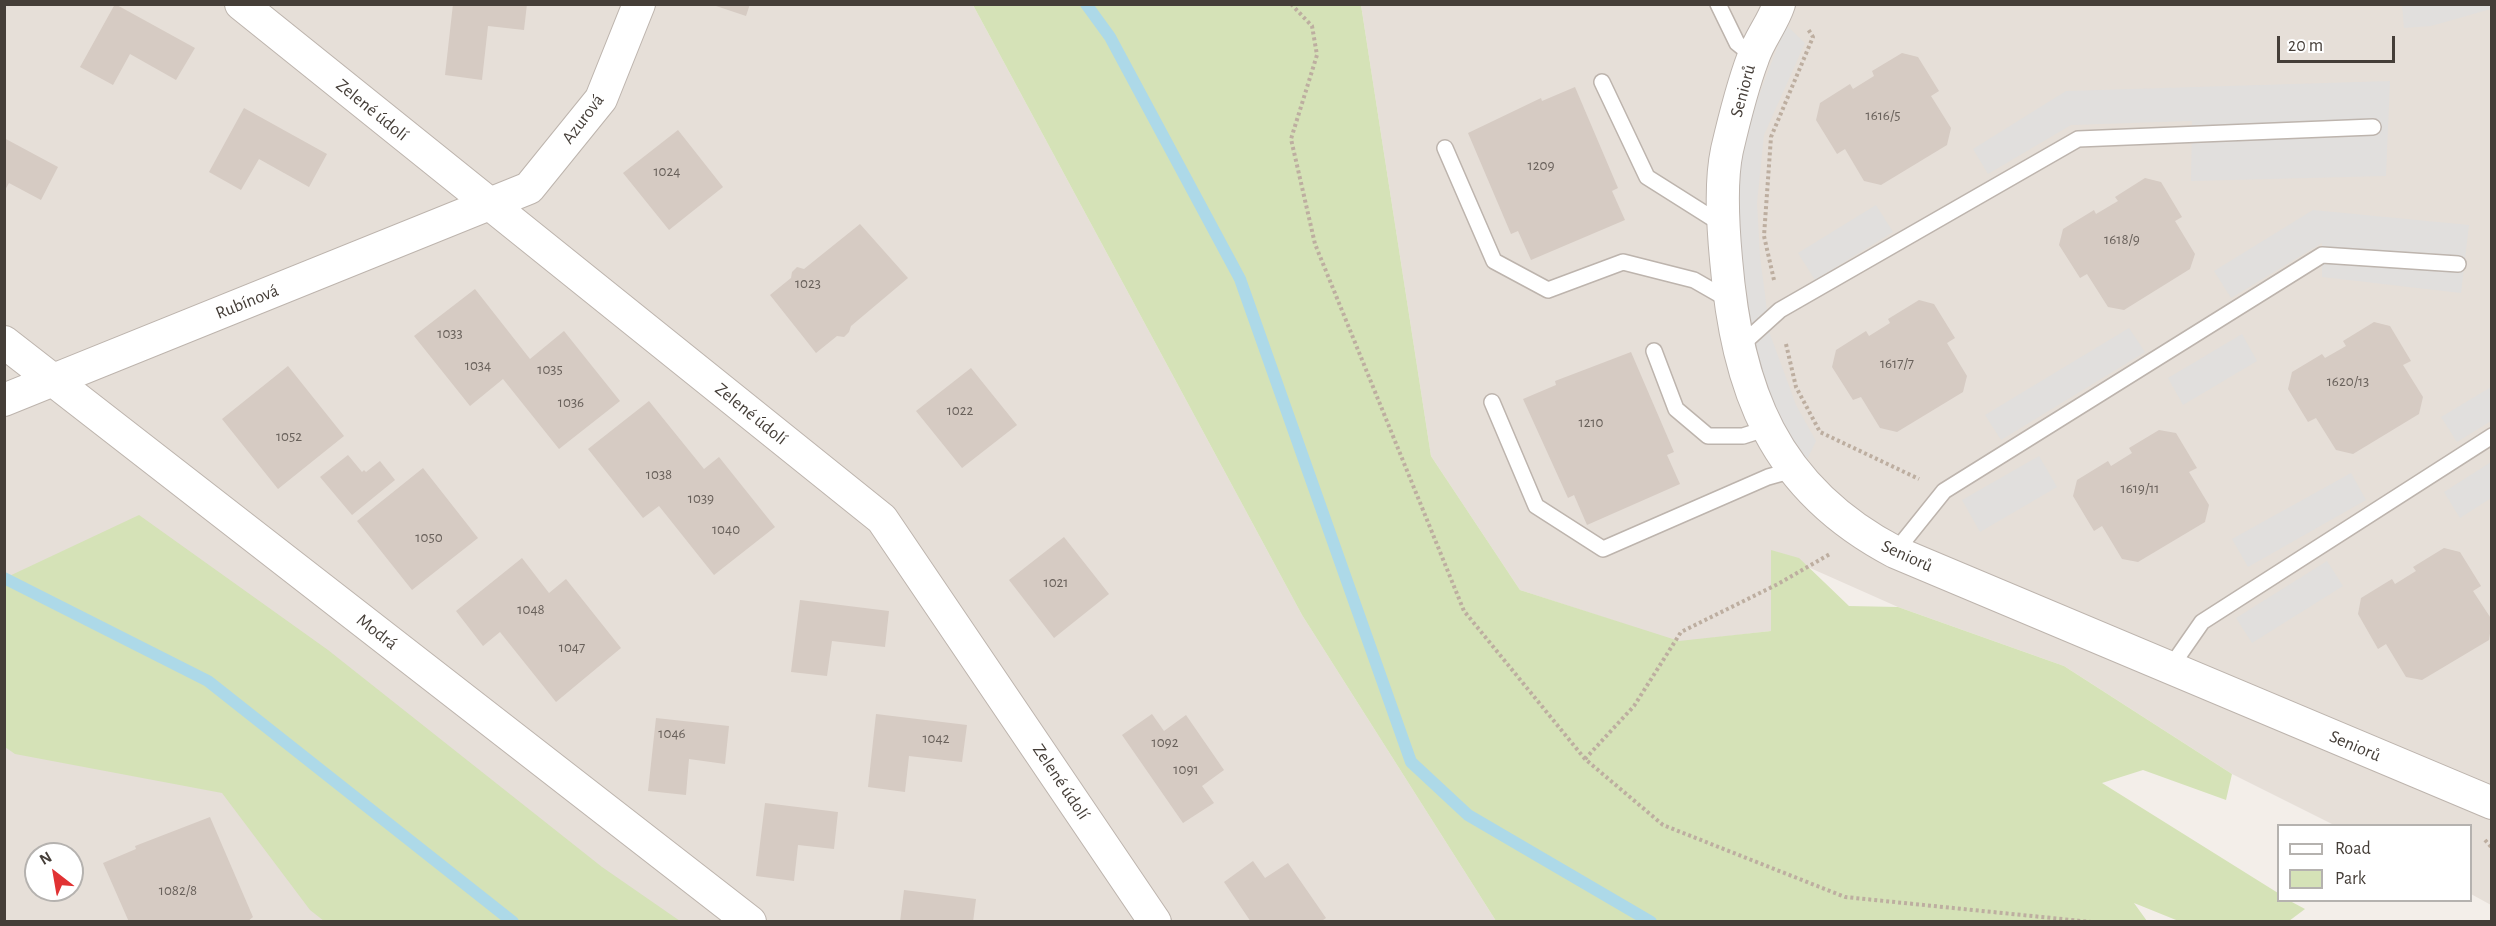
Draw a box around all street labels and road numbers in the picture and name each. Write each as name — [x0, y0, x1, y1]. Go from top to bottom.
street label: Seniorů — [1726, 62, 1760, 120]
street label: Zelené údolí — [331, 74, 413, 146]
street label: Azurová — [557, 90, 609, 148]
street label: Rubínová — [212, 280, 282, 324]
street label: Zelené údolí — [710, 378, 792, 450]
street label: Seniorů — [1878, 535, 1936, 577]
street label: Modrá — [352, 609, 402, 655]
street label: Seniorů — [2326, 726, 2384, 766]
street label: Zelené údolí — [1028, 740, 1094, 824]

